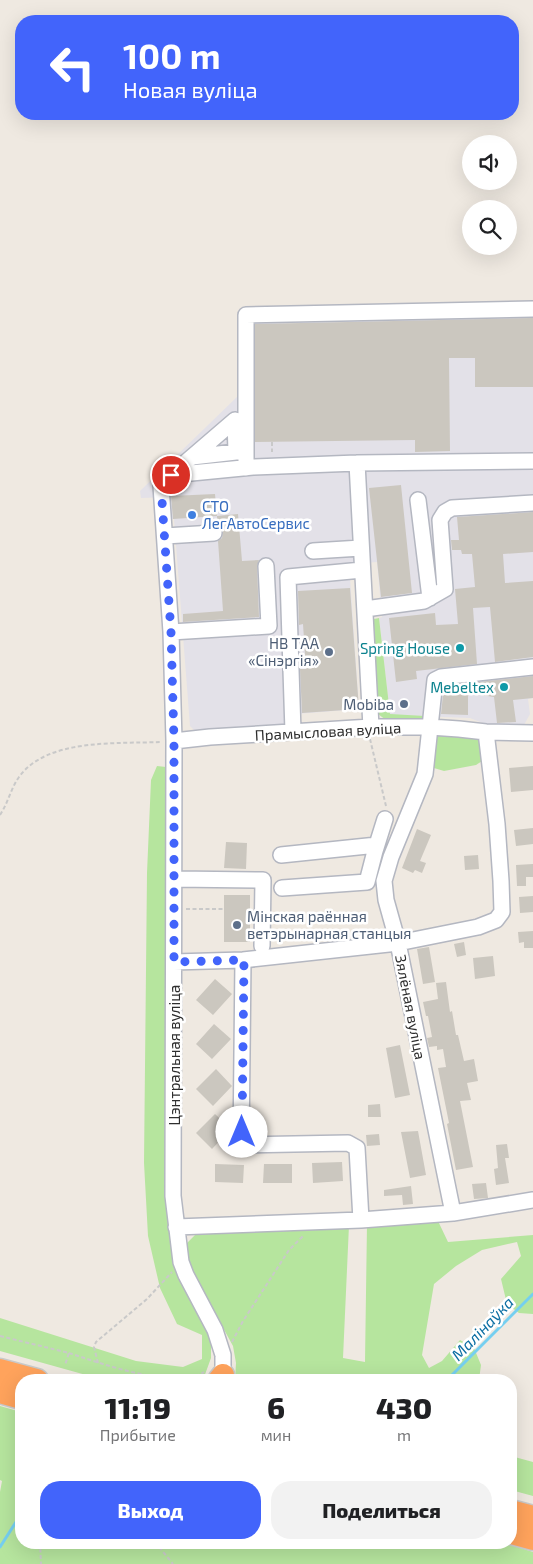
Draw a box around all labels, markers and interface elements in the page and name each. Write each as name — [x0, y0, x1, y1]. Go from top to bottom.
text: 100 m — [123, 34, 221, 76]
icon: left — [40, 35, 105, 100]
text: Новая вуліца — [123, 76, 258, 102]
map controls — [462, 135, 517, 255]
button: sound — [462, 135, 517, 190]
button: search — [462, 200, 517, 255]
pin — [150, 454, 192, 496]
icon: arrive — [157, 461, 185, 489]
place label: СТО ЛегАвтоСервис — [202, 497, 310, 532]
marker: СТО ЛегАвтоСервис — [186, 509, 198, 521]
place label: НВ ТАА «Сінэргія» — [248, 634, 320, 669]
place label: Spring House — [360, 639, 450, 657]
marker: Spring House — [454, 642, 466, 654]
marker: НВ ТАА «Сінэргія» — [323, 646, 335, 658]
place label: Mebeltex — [430, 678, 494, 696]
marker: Mebeltex — [498, 681, 510, 693]
place label: Mobiba — [343, 695, 394, 713]
marker: Mobiba — [398, 698, 410, 710]
street label: Прамысловая вуліца — [254, 718, 402, 745]
place label: Мінская раённая ветэрынарная станцыя — [247, 907, 411, 942]
marker: Мінская раённая ветэрынарная станцыя — [231, 919, 243, 931]
street label: Зялёная вуліца — [391, 953, 430, 1061]
street label: Цэнтральная вуліца — [165, 985, 184, 1125]
position arrow — [215, 1105, 267, 1157]
water label: Малінаўка — [447, 1292, 517, 1364]
text: 11:19 — [104, 1389, 171, 1425]
text: 6 — [267, 1389, 285, 1425]
text: 430 — [376, 1389, 432, 1425]
text: Прибытие — [100, 1425, 176, 1444]
text: мин — [261, 1425, 291, 1444]
text: m — [397, 1425, 411, 1444]
button: Выход — [40, 1481, 261, 1539]
button: Поделиться — [271, 1481, 492, 1539]

